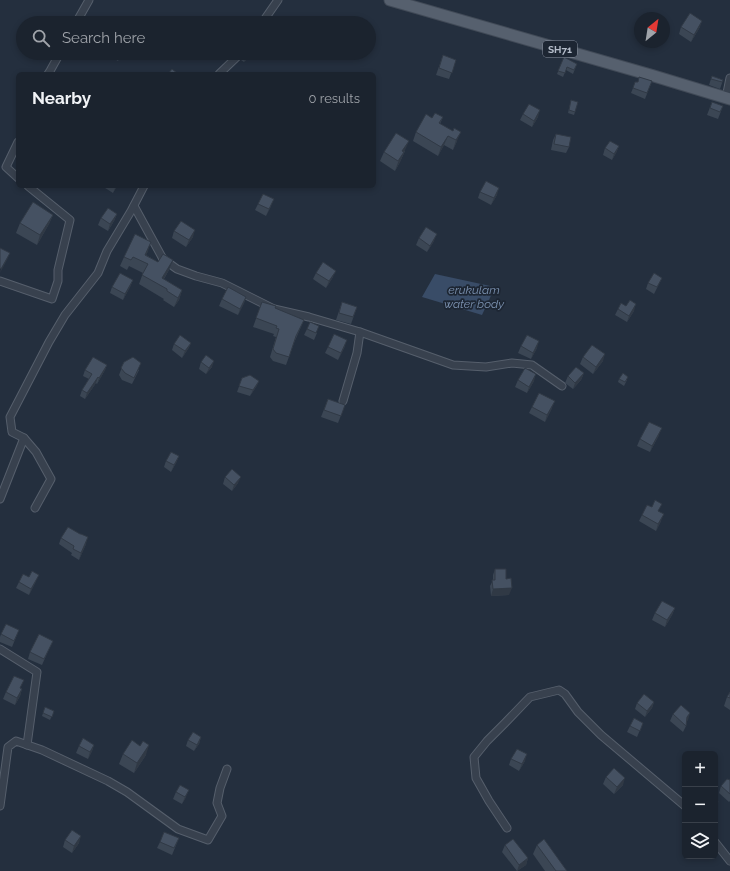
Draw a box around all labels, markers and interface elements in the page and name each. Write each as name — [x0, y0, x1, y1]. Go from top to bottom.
north arrow — [634, 12, 670, 48]
search box — [16, 16, 376, 60]
icon: search — [30, 27, 52, 49]
text: Search here — [62, 29, 145, 47]
road number: SH71 — [543, 41, 577, 57]
text: Nearby — [32, 88, 91, 108]
text: 0 results — [309, 91, 360, 106]
water label: erukulam water body — [444, 283, 505, 311]
map controls — [682, 751, 718, 859]
button: + — [682, 751, 718, 787]
button: − — [682, 787, 718, 823]
button: layers — [682, 823, 718, 859]

